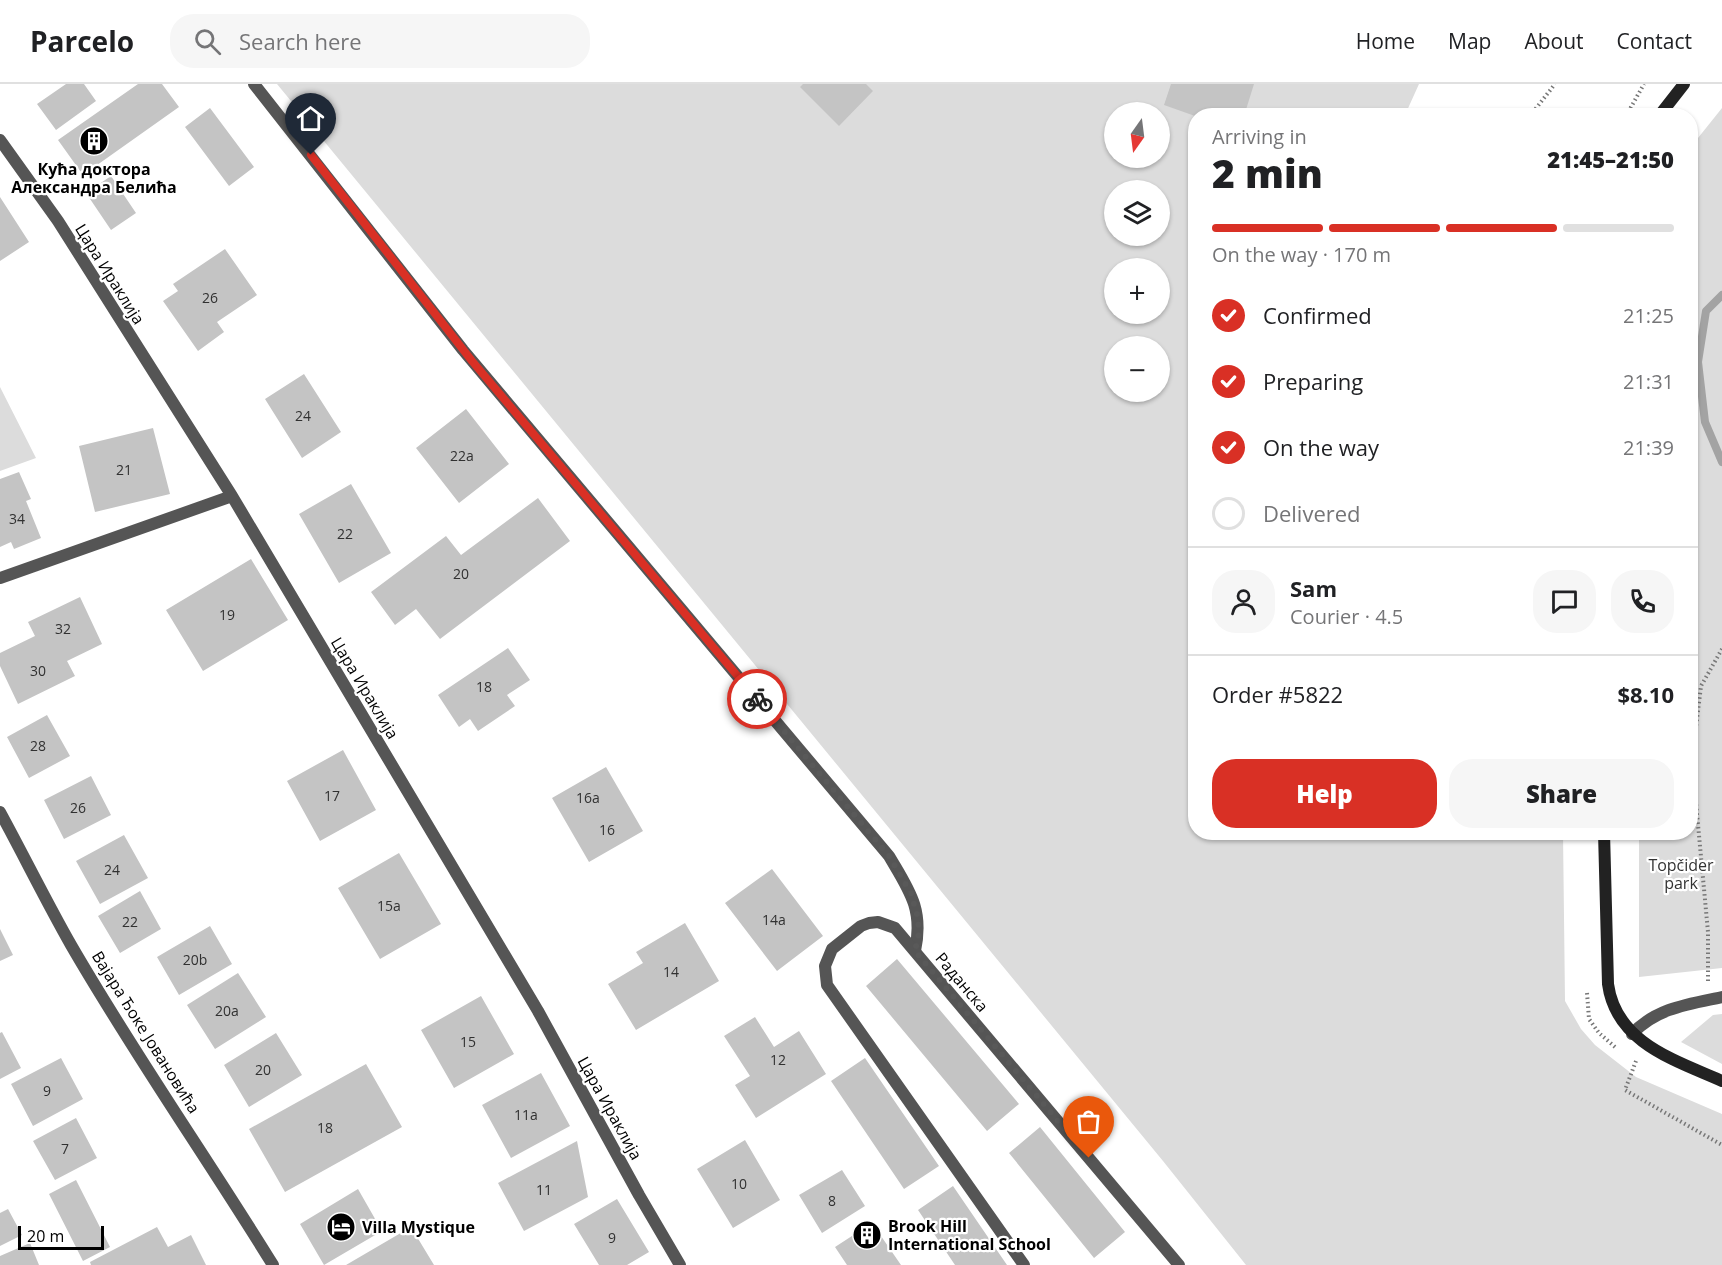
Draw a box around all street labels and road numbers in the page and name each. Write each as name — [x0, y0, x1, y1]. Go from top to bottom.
street label: Цара Ираклија — [70, 219, 150, 329]
street label: Цара Ираклија — [326, 633, 404, 743]
street label: Вајара Ђоке Јовановића — [87, 947, 205, 1117]
street label: Раданска — [931, 948, 993, 1016]
street label: Цара Ираклија — [573, 1052, 647, 1164]

